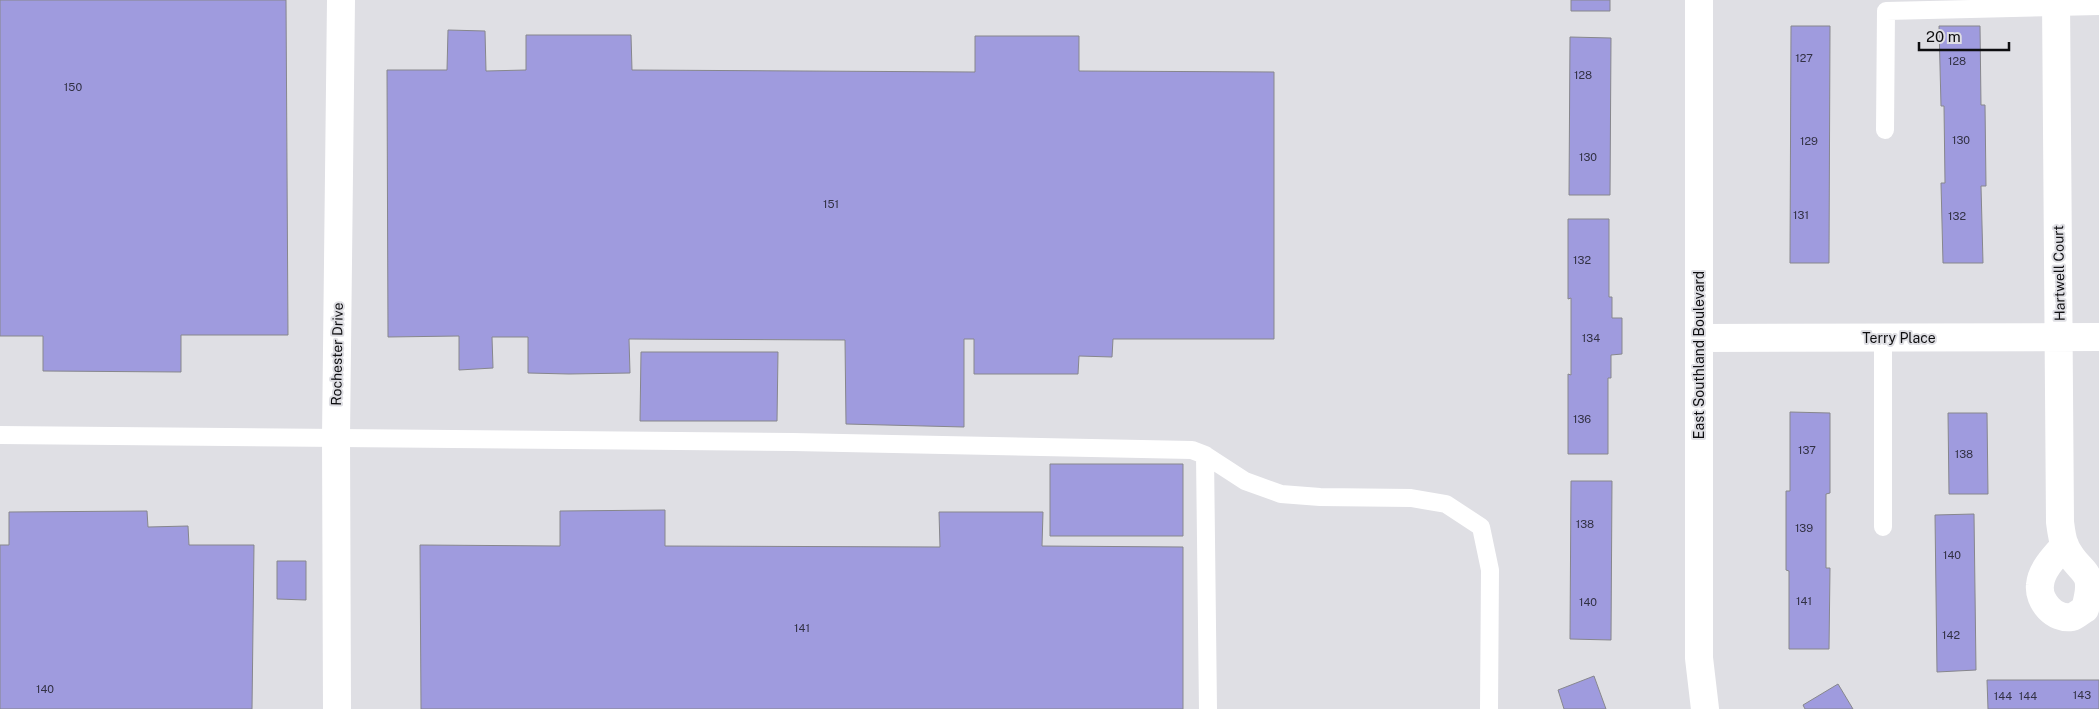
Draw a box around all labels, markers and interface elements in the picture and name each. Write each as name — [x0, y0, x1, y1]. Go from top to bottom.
scale bar — [1919, 20, 2009, 52]
text: 20 m — [1926, 28, 1961, 45]
house number: 127 — [1795, 52, 1813, 64]
house number: 128 — [1948, 55, 1966, 67]
house number: 128 — [1574, 69, 1592, 81]
house number: 150 — [64, 81, 82, 93]
house number: 130 — [1952, 134, 1970, 146]
house number: 129 — [1800, 135, 1818, 147]
house number: 130 — [1579, 151, 1597, 163]
house number: 151 — [823, 198, 839, 210]
house number: 131 — [1793, 209, 1809, 221]
house number: 132 — [1948, 210, 1966, 222]
street label: Hartwell Court — [2050, 225, 2068, 321]
house number: 132 — [1573, 254, 1591, 266]
street label: East Southland Boulevard — [1691, 271, 1707, 439]
street label: Rochester Drive — [328, 302, 346, 406]
street label: Terry Place — [1862, 330, 1936, 346]
house number: 134 — [1582, 332, 1600, 344]
house number: 136 — [1573, 413, 1591, 425]
house number: 137 — [1798, 444, 1816, 456]
house number: 138 — [1955, 448, 1973, 460]
house number: 138 — [1576, 518, 1594, 530]
house number: 139 — [1795, 522, 1813, 534]
house number: 140 — [1943, 549, 1961, 561]
house number: 141 — [1796, 595, 1812, 607]
house number: 140 — [1579, 596, 1597, 608]
house number: 141 — [794, 622, 810, 634]
house number: 142 — [1942, 629, 1960, 641]
house number: 140 — [36, 683, 54, 695]
house number: 143 — [2073, 689, 2091, 701]
house number: 144 — [1994, 690, 2012, 702]
house number: 144 — [2019, 690, 2037, 702]

